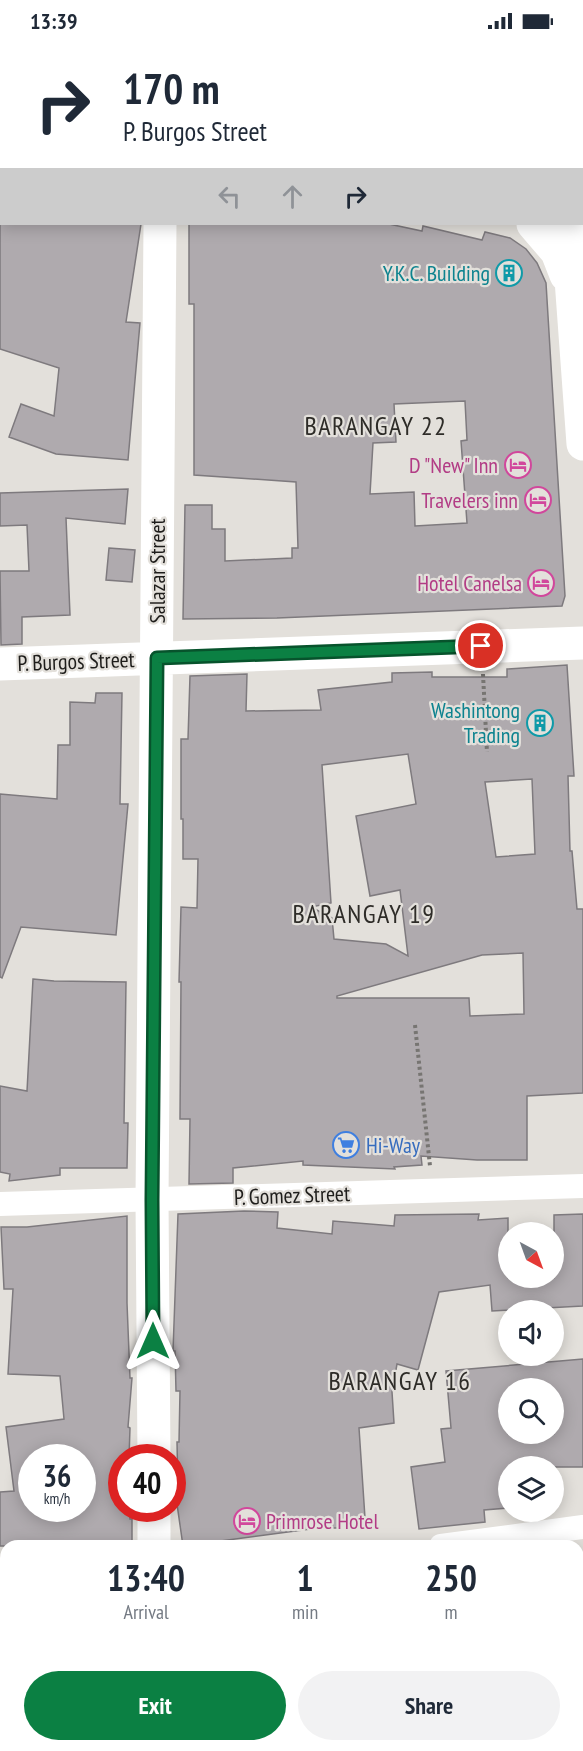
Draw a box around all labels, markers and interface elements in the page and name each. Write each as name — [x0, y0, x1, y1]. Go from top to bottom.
text: 13:39 — [30, 7, 78, 35]
text: 170 m — [123, 61, 220, 116]
icon: right — [24, 66, 102, 144]
text: P. Burgos Street — [123, 114, 267, 148]
icon: left — [213, 180, 246, 213]
icon: ahead — [276, 180, 309, 213]
icon: right — [339, 180, 372, 213]
building icon: Y.K.C. Building — [494, 258, 524, 288]
place label: Y.K.C. Building — [383, 259, 490, 287]
district label: BARANGAY 22 — [304, 409, 448, 442]
hotel icon: D "New" Inn — [503, 450, 533, 480]
place label: D "New" Inn — [409, 451, 498, 479]
hotel icon: Travelers inn — [523, 485, 553, 515]
place label: Travelers inn — [421, 486, 518, 514]
street label: Salazar Street — [143, 518, 171, 624]
hotel icon: Hotel Canelsa — [526, 568, 556, 598]
place label: Hotel Canelsa — [417, 569, 522, 597]
pin — [455, 620, 506, 671]
icon: arrive — [464, 629, 497, 662]
street label: P. Burgos Street — [17, 645, 135, 677]
place label: Washintong Trading — [431, 696, 520, 749]
building icon: Washintong Trading — [525, 708, 555, 738]
district label: BARANGAY 19 — [292, 897, 436, 930]
supermarket icon: Hi-Way — [331, 1130, 361, 1160]
place label: Hi-Way — [366, 1131, 421, 1159]
street label: P. Gomez Street — [234, 1179, 350, 1211]
north arrow — [498, 1222, 564, 1288]
map controls — [498, 1222, 564, 1522]
button: sound — [498, 1300, 564, 1366]
position arrow — [121, 1309, 185, 1373]
district label: BARANGAY 16 — [328, 1364, 472, 1397]
button: search — [498, 1378, 564, 1444]
speed limit sign: 40 — [108, 1444, 186, 1522]
text: 36 — [43, 1456, 71, 1495]
button: layers — [498, 1456, 564, 1522]
text: km/h — [44, 1489, 70, 1508]
hotel icon: Primrose Hotel — [232, 1506, 262, 1536]
place label: Primrose Hotel — [266, 1507, 379, 1535]
text: 13:40 — [107, 1554, 185, 1601]
text: 1 — [296, 1554, 314, 1601]
text: 250 — [425, 1554, 477, 1601]
text: Arrival — [123, 1599, 169, 1625]
text: min — [292, 1599, 318, 1625]
text: m — [445, 1599, 458, 1625]
button: Exit — [24, 1671, 286, 1740]
button: Share — [298, 1671, 560, 1740]

